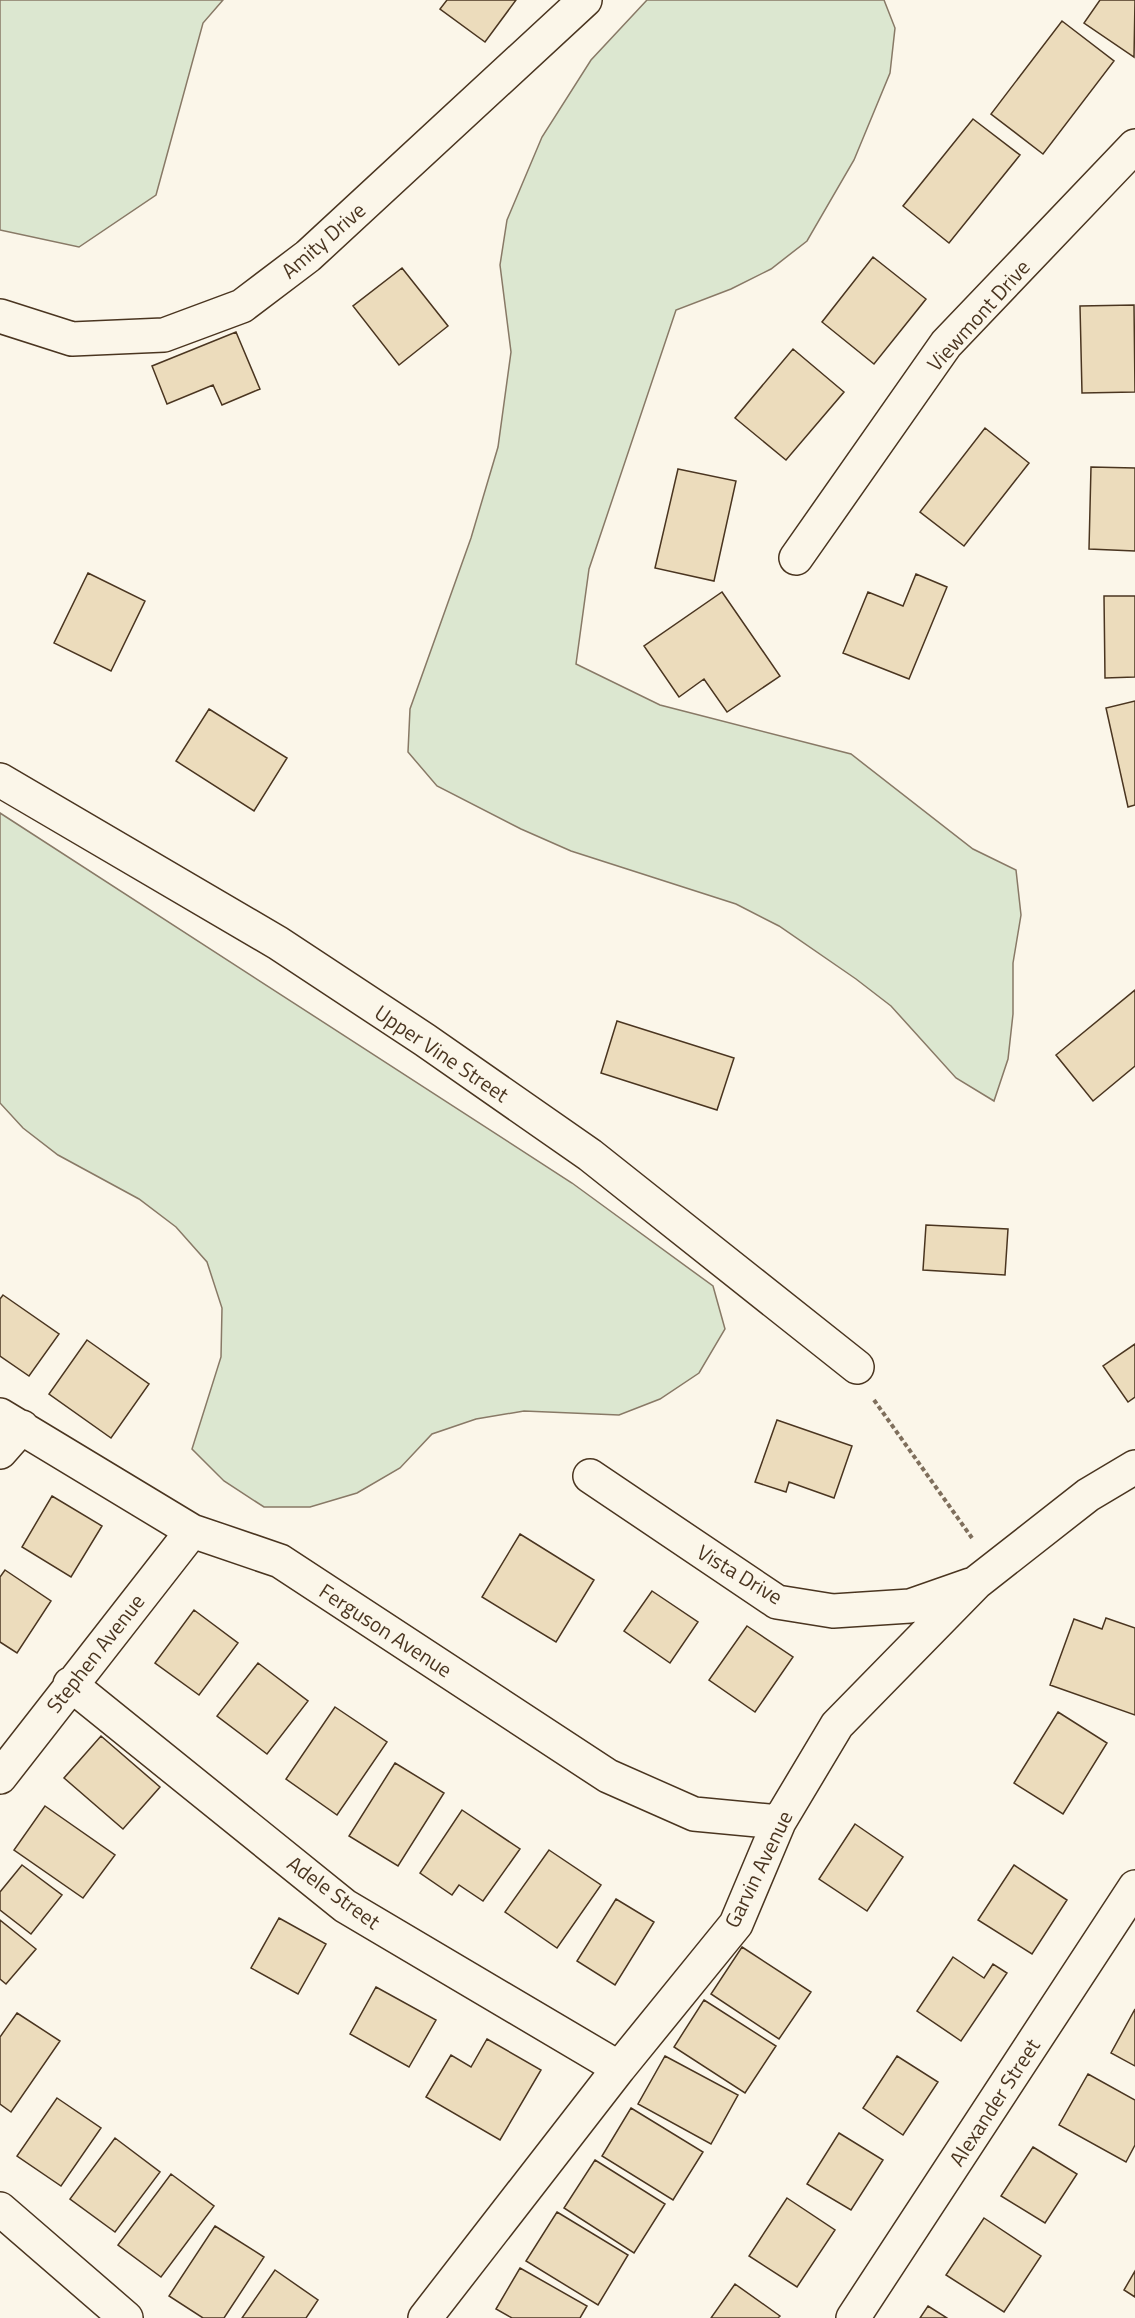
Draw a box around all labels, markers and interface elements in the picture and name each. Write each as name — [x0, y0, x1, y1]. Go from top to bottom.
street label: Amity Drive — [274, 194, 372, 286]
street label: Viewmont Drive — [919, 252, 1037, 378]
street label: Upper Vine Street — [369, 996, 516, 1110]
street label: Vista Drive — [691, 1536, 789, 1612]
street label: Ferguson Avenue — [313, 1575, 459, 1685]
street label: Stephen Avenue — [38, 1587, 152, 1719]
street label: Garvin Avenue — [716, 1805, 800, 1933]
street label: Adele Street — [281, 1847, 388, 1937]
street label: Alexander Street — [941, 2031, 1048, 2172]

